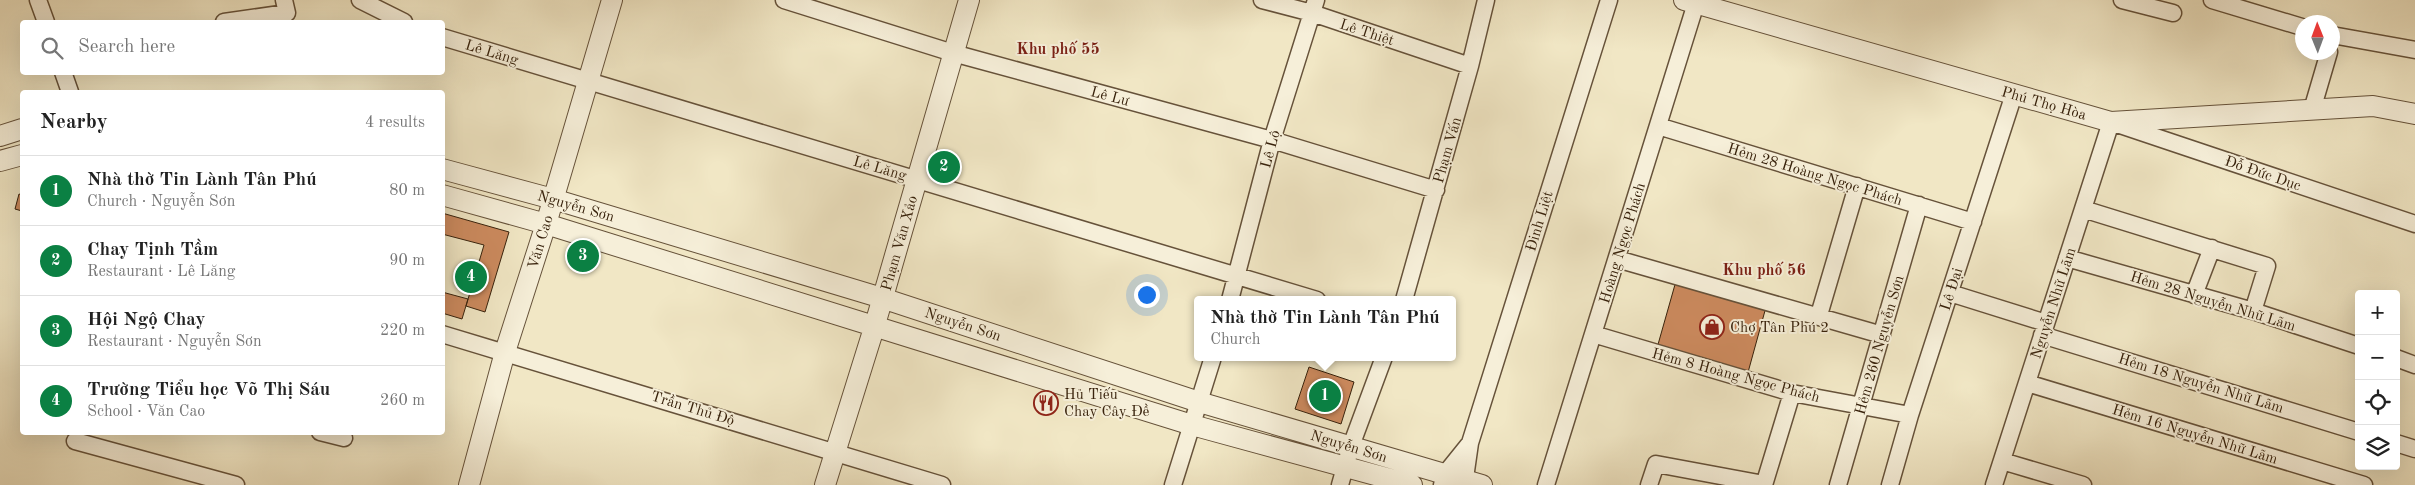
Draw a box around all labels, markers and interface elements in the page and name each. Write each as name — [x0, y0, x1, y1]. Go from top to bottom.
north arrow — [2295, 15, 2340, 60]
street label: Lê Thiệt — [1337, 18, 1396, 49]
search box — [20, 20, 445, 75]
icon: search — [38, 34, 66, 62]
text: Search here — [78, 38, 175, 57]
street label: Lê Lăng — [463, 38, 520, 69]
district label: Khu phố 55 — [1016, 40, 1100, 58]
street label: Lê Lư — [1089, 85, 1131, 110]
street label: Phú Thọ Hòa — [1999, 85, 2088, 124]
text: Nearby — [40, 112, 108, 133]
text: 4 results — [365, 115, 425, 131]
street label: Phạm Vấn — [1431, 115, 1465, 185]
street label: Lê Lộ — [1259, 129, 1284, 170]
street label: Hẻm 28 Hoàng Ngọc Phách — [1725, 142, 1904, 209]
pin: 2 — [928, 148, 960, 186]
street label: Đỗ Đức Dục — [2222, 153, 2303, 195]
street label: Lê Lăng — [851, 155, 908, 184]
text: Nhà thờ Tin Lành Tân Phú — [87, 171, 317, 190]
street label: Hoàng Ngọc Phách — [1598, 181, 1649, 306]
text: 1 — [51, 183, 61, 199]
text: 80 m — [389, 183, 425, 199]
street label: Nguyễn Sơn — [535, 188, 616, 226]
street label: Đinh Liệt — [1524, 189, 1557, 253]
text: Church · Nguyễn Sơn — [87, 194, 235, 210]
street label: Phạm Văn Xảo — [880, 194, 921, 293]
street label: Văn Cao — [526, 214, 557, 271]
pin: 3 — [567, 237, 599, 275]
text: Chay Tịnh Tầm — [87, 241, 218, 260]
street label: Nguyễn Nhữ Lãm — [2028, 246, 2079, 361]
text: 2 — [51, 253, 61, 269]
text: 90 m — [389, 253, 425, 269]
pin: 4 — [455, 258, 487, 296]
district label: Khu phố 56 — [1722, 261, 1806, 279]
text: Restaurant · Lê Lăng — [87, 264, 235, 280]
street label: Lê Đại — [1938, 266, 1966, 313]
street label: Hẻm 28 Nguyễn Nhữ Lãm — [2128, 269, 2298, 335]
street label: Hẻm 260 Nguyễn Sơn — [1852, 274, 1908, 417]
your location — [1134, 282, 1160, 308]
map controls — [2355, 290, 2400, 470]
button: + — [2355, 290, 2400, 335]
popup — [1194, 296, 1456, 361]
street label: Nguyễn Sơn — [922, 305, 1003, 345]
text: Nhà thờ Tin Lành Tân Phú — [1210, 309, 1440, 328]
text: Hội Ngộ Chay — [87, 311, 205, 330]
shop icon: Chợ Tân Phú 2 — [1699, 314, 1725, 340]
place label: Chợ Tân Phú 2 — [1730, 321, 1829, 336]
text: 3 — [51, 323, 61, 339]
text: 220 m — [380, 323, 425, 339]
text: Church — [1210, 332, 1260, 348]
text: Restaurant · Nguyễn Sơn — [87, 334, 262, 350]
button: − — [2355, 335, 2400, 380]
street label: Hẻm 8 Hoàng Ngọc Phách — [1650, 347, 1821, 406]
street label: Hẻm 18 Nguyễn Nhữ Lãm — [2116, 351, 2286, 417]
pin: 1 — [1309, 377, 1341, 415]
button: locate — [2355, 380, 2400, 425]
text: Trường Tiểu học Võ Thị Sáu — [87, 381, 330, 400]
place label: Hủ Tiếu Chay Cây Đề — [1064, 387, 1149, 420]
street label: Trần Thủ Độ — [649, 388, 737, 429]
restaurant icon: Hủ Tiếu Chay Cây Đề — [1033, 390, 1059, 416]
text: 4 — [51, 393, 61, 409]
text: 260 m — [380, 393, 425, 409]
street label: Hẻm 16 Nguyễn Nhữ Lãm — [2110, 402, 2280, 468]
text: School · Văn Cao — [87, 404, 205, 420]
button: layers — [2355, 425, 2400, 470]
street label: Nguyễn Sơn — [1308, 428, 1389, 466]

